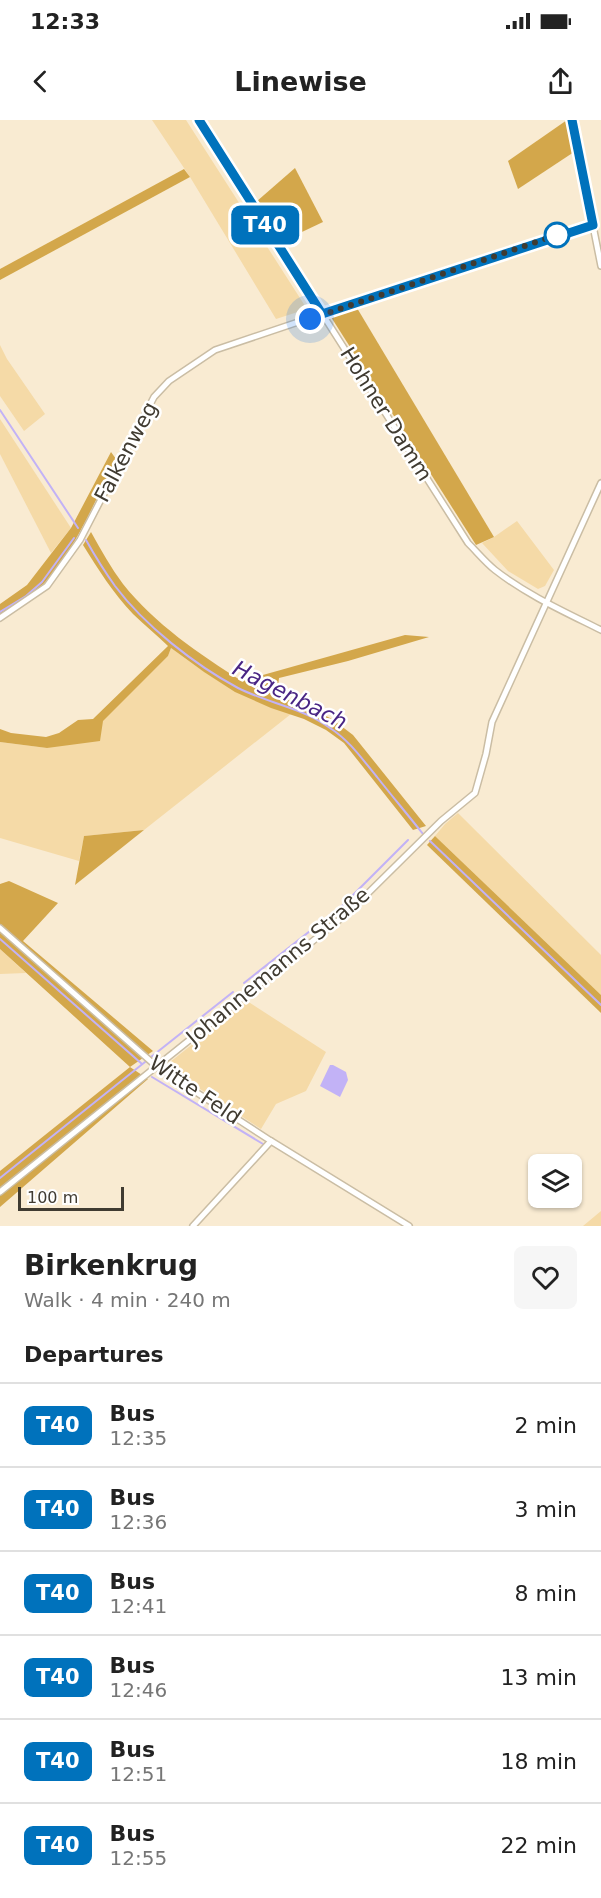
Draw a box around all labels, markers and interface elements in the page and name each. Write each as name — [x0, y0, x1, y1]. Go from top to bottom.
text: 12:33 — [30, 9, 100, 34]
icon: back — [24, 65, 57, 98]
icon: share — [544, 65, 577, 98]
text: Linewise — [234, 66, 367, 97]
line badge: T40 — [230, 206, 300, 244]
text: T40 — [243, 213, 287, 237]
unlabelled marker — [544, 222, 570, 248]
your location — [295, 304, 325, 334]
street label: Hohner Damm — [335, 343, 437, 485]
street label: Falkenweg — [90, 398, 162, 506]
water label: Hagenbach — [229, 655, 351, 735]
street label: Johannemanns Straße — [180, 882, 374, 1051]
street label: Witte Feld — [145, 1051, 245, 1129]
map controls — [528, 1154, 582, 1208]
button: layers — [528, 1154, 582, 1208]
scale bar — [18, 1184, 124, 1212]
text: 100 m — [27, 1188, 78, 1207]
button: heart — [514, 1246, 577, 1309]
text: Birkenkrug — [24, 1249, 198, 1282]
text: Walk · 4 min · 240 m — [24, 1288, 231, 1312]
text: Departures — [24, 1342, 164, 1367]
text: Bus — [110, 1401, 155, 1426]
text: T40 — [36, 1413, 80, 1437]
text: 2 min — [515, 1413, 577, 1438]
text: 12:35 — [110, 1426, 167, 1450]
text: Bus — [110, 1485, 155, 1510]
text: T40 — [36, 1497, 80, 1521]
text: 3 min — [515, 1497, 577, 1522]
text: 12:36 — [110, 1510, 167, 1534]
text: Bus — [110, 1569, 155, 1594]
text: T40 — [36, 1581, 80, 1605]
text: 8 min — [515, 1581, 577, 1606]
text: 12:41 — [110, 1594, 167, 1618]
text: Bus — [110, 1653, 155, 1678]
text: T40 — [36, 1665, 80, 1689]
text: 13 min — [501, 1665, 577, 1690]
text: 12:46 — [110, 1678, 167, 1702]
text: Bus — [110, 1737, 155, 1762]
text: T40 — [36, 1749, 80, 1773]
text: 18 min — [501, 1749, 577, 1774]
text: 12:51 — [110, 1762, 167, 1786]
text: Bus — [110, 1821, 155, 1846]
text: T40 — [36, 1833, 80, 1857]
text: 22 min — [501, 1833, 577, 1858]
text: 12:55 — [110, 1846, 167, 1870]

